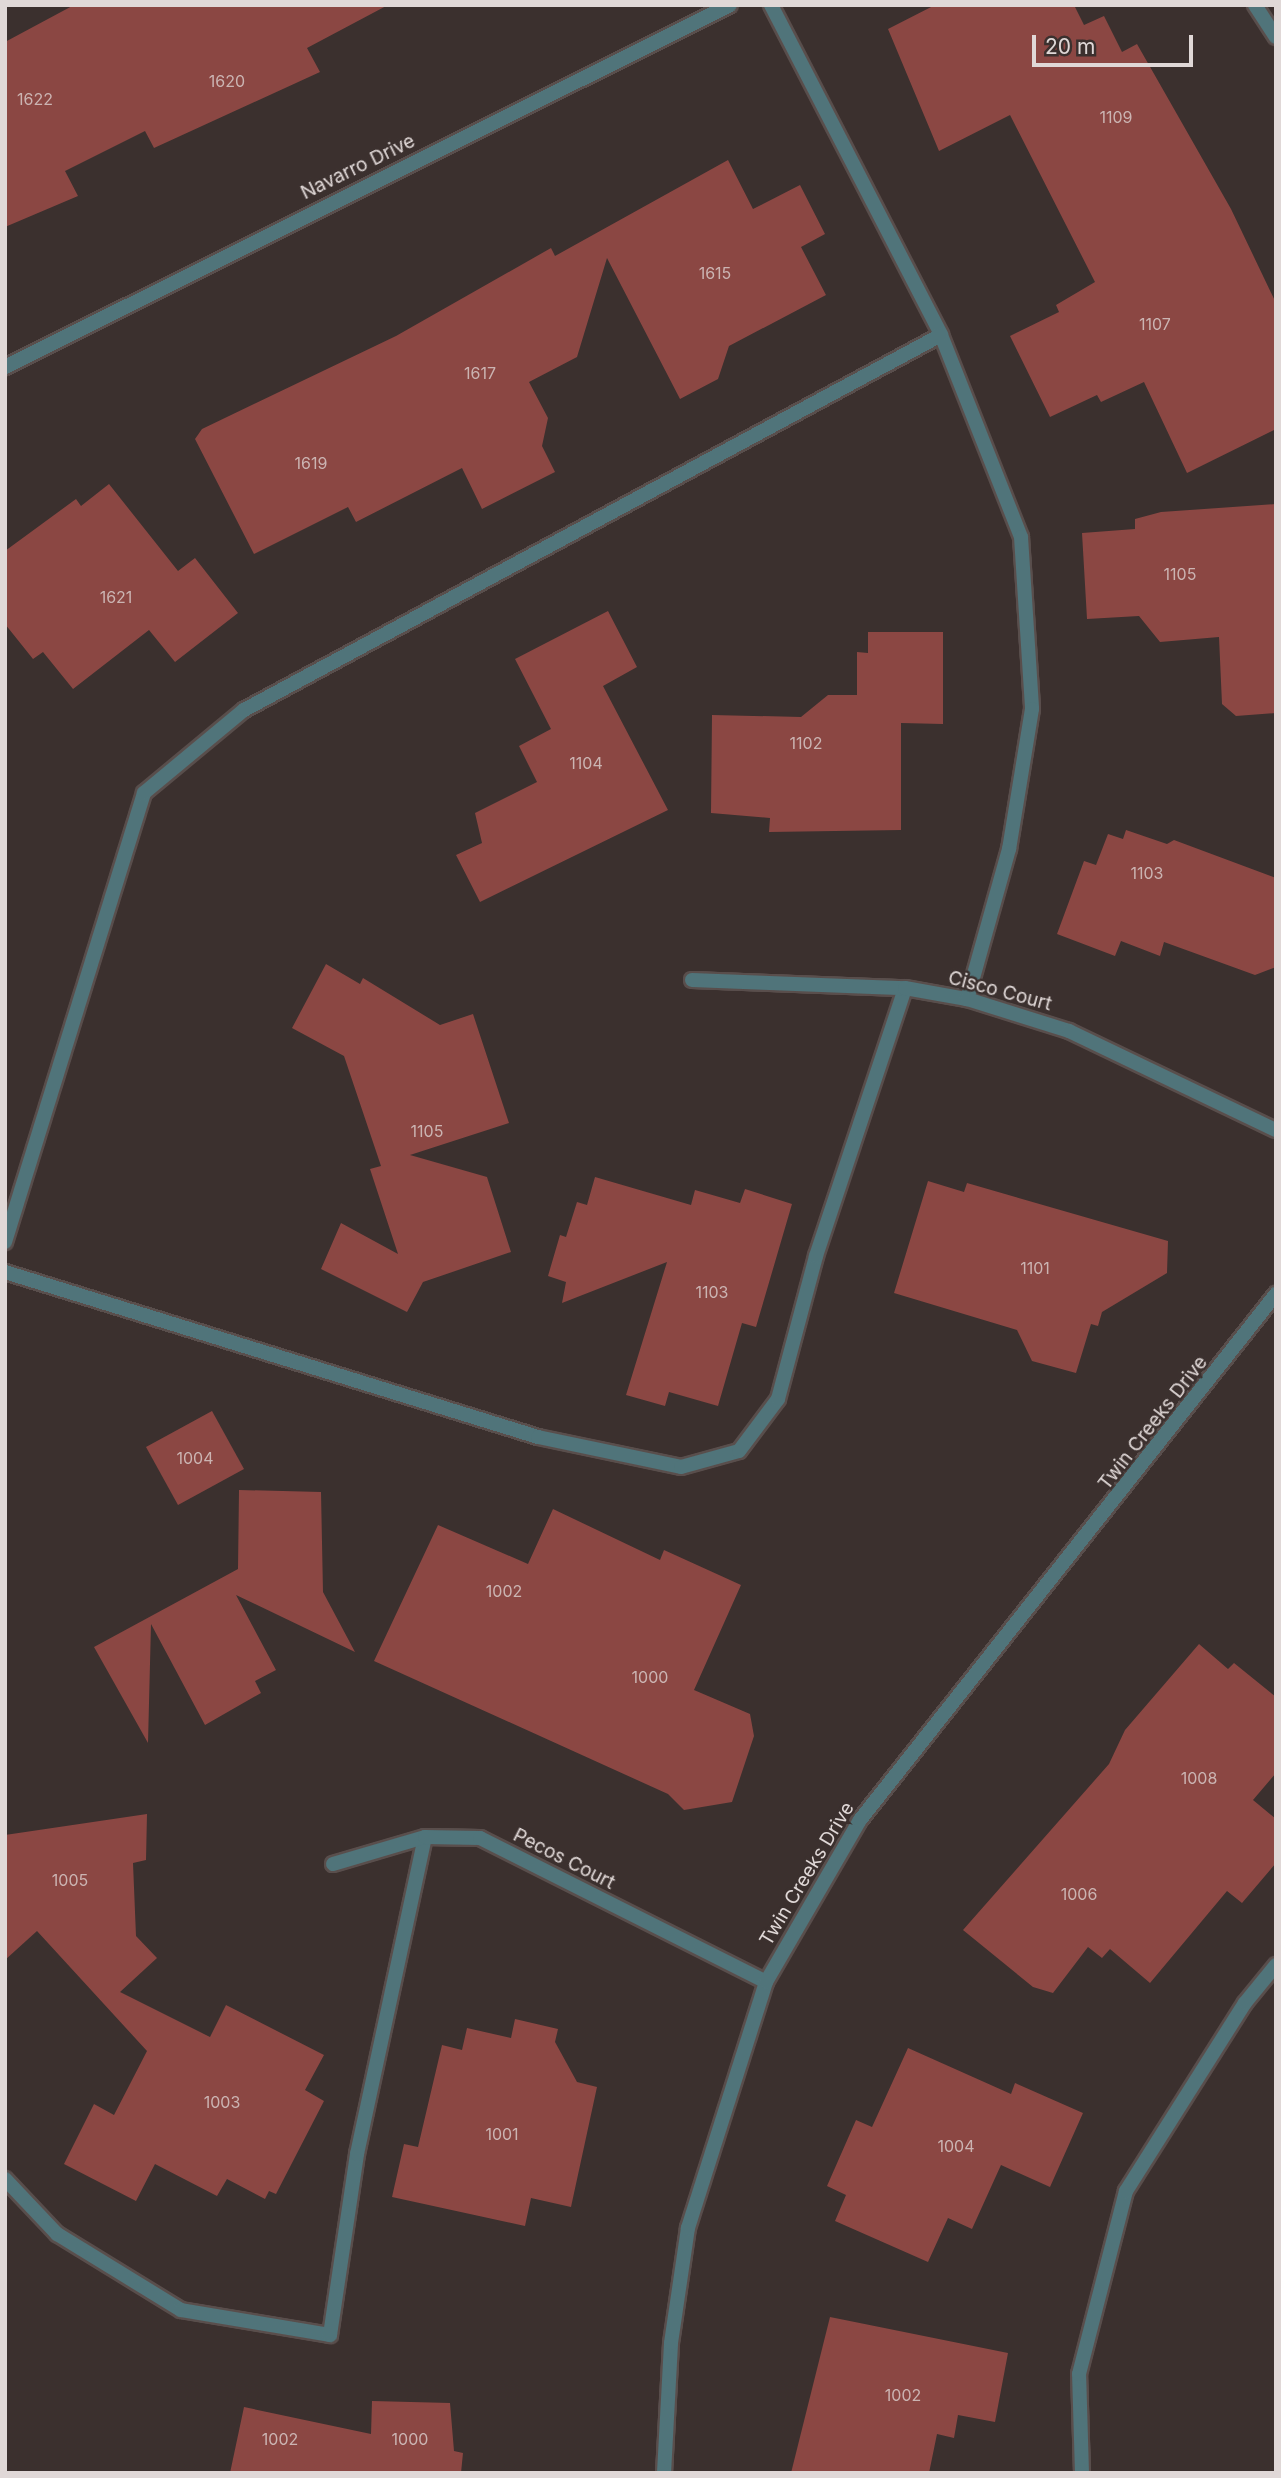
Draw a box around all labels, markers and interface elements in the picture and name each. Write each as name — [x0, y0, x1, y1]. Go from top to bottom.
scale bar — [1036, 21, 1197, 65]
text: 20 m — [1045, 34, 1095, 59]
house number: 1620 — [209, 71, 245, 91]
house number: 1622 — [17, 89, 53, 109]
house number: 1109 — [1099, 107, 1133, 127]
street label: Navarro Drive — [297, 130, 419, 204]
house number: 1615 — [699, 263, 731, 283]
house number: 1107 — [1139, 314, 1171, 334]
house number: 1617 — [464, 363, 496, 383]
house number: 1619 — [295, 453, 327, 473]
house number: 1105 — [1164, 564, 1196, 584]
house number: 1621 — [100, 587, 132, 607]
house number: 1102 — [790, 733, 822, 753]
house number: 1104 — [569, 753, 603, 773]
house number: 1103 — [1131, 863, 1163, 883]
street label: Cisco Court — [946, 966, 1054, 1016]
house number: 1105 — [411, 1121, 443, 1141]
house number: 1101 — [1020, 1258, 1050, 1278]
house number: 1103 — [696, 1282, 728, 1302]
street label: Twin Creeks Drive — [1094, 1352, 1212, 1494]
house number: 1004 — [176, 1448, 214, 1468]
house number: 1002 — [486, 1581, 522, 1601]
house number: 1000 — [632, 1667, 668, 1687]
house number: 1008 — [1181, 1768, 1217, 1788]
street label: Twin Creeks Drive — [755, 1798, 859, 1950]
street label: Pecos Court — [509, 1824, 619, 1894]
house number: 1005 — [52, 1870, 88, 1890]
house number: 1006 — [1061, 1884, 1097, 1904]
house number: 1003 — [204, 2092, 240, 2112]
house number: 1001 — [485, 2124, 519, 2144]
house number: 1004 — [937, 2136, 975, 2156]
house number: 1002 — [885, 2385, 921, 2405]
house number: 1002 — [262, 2429, 298, 2449]
house number: 1000 — [392, 2429, 428, 2449]

